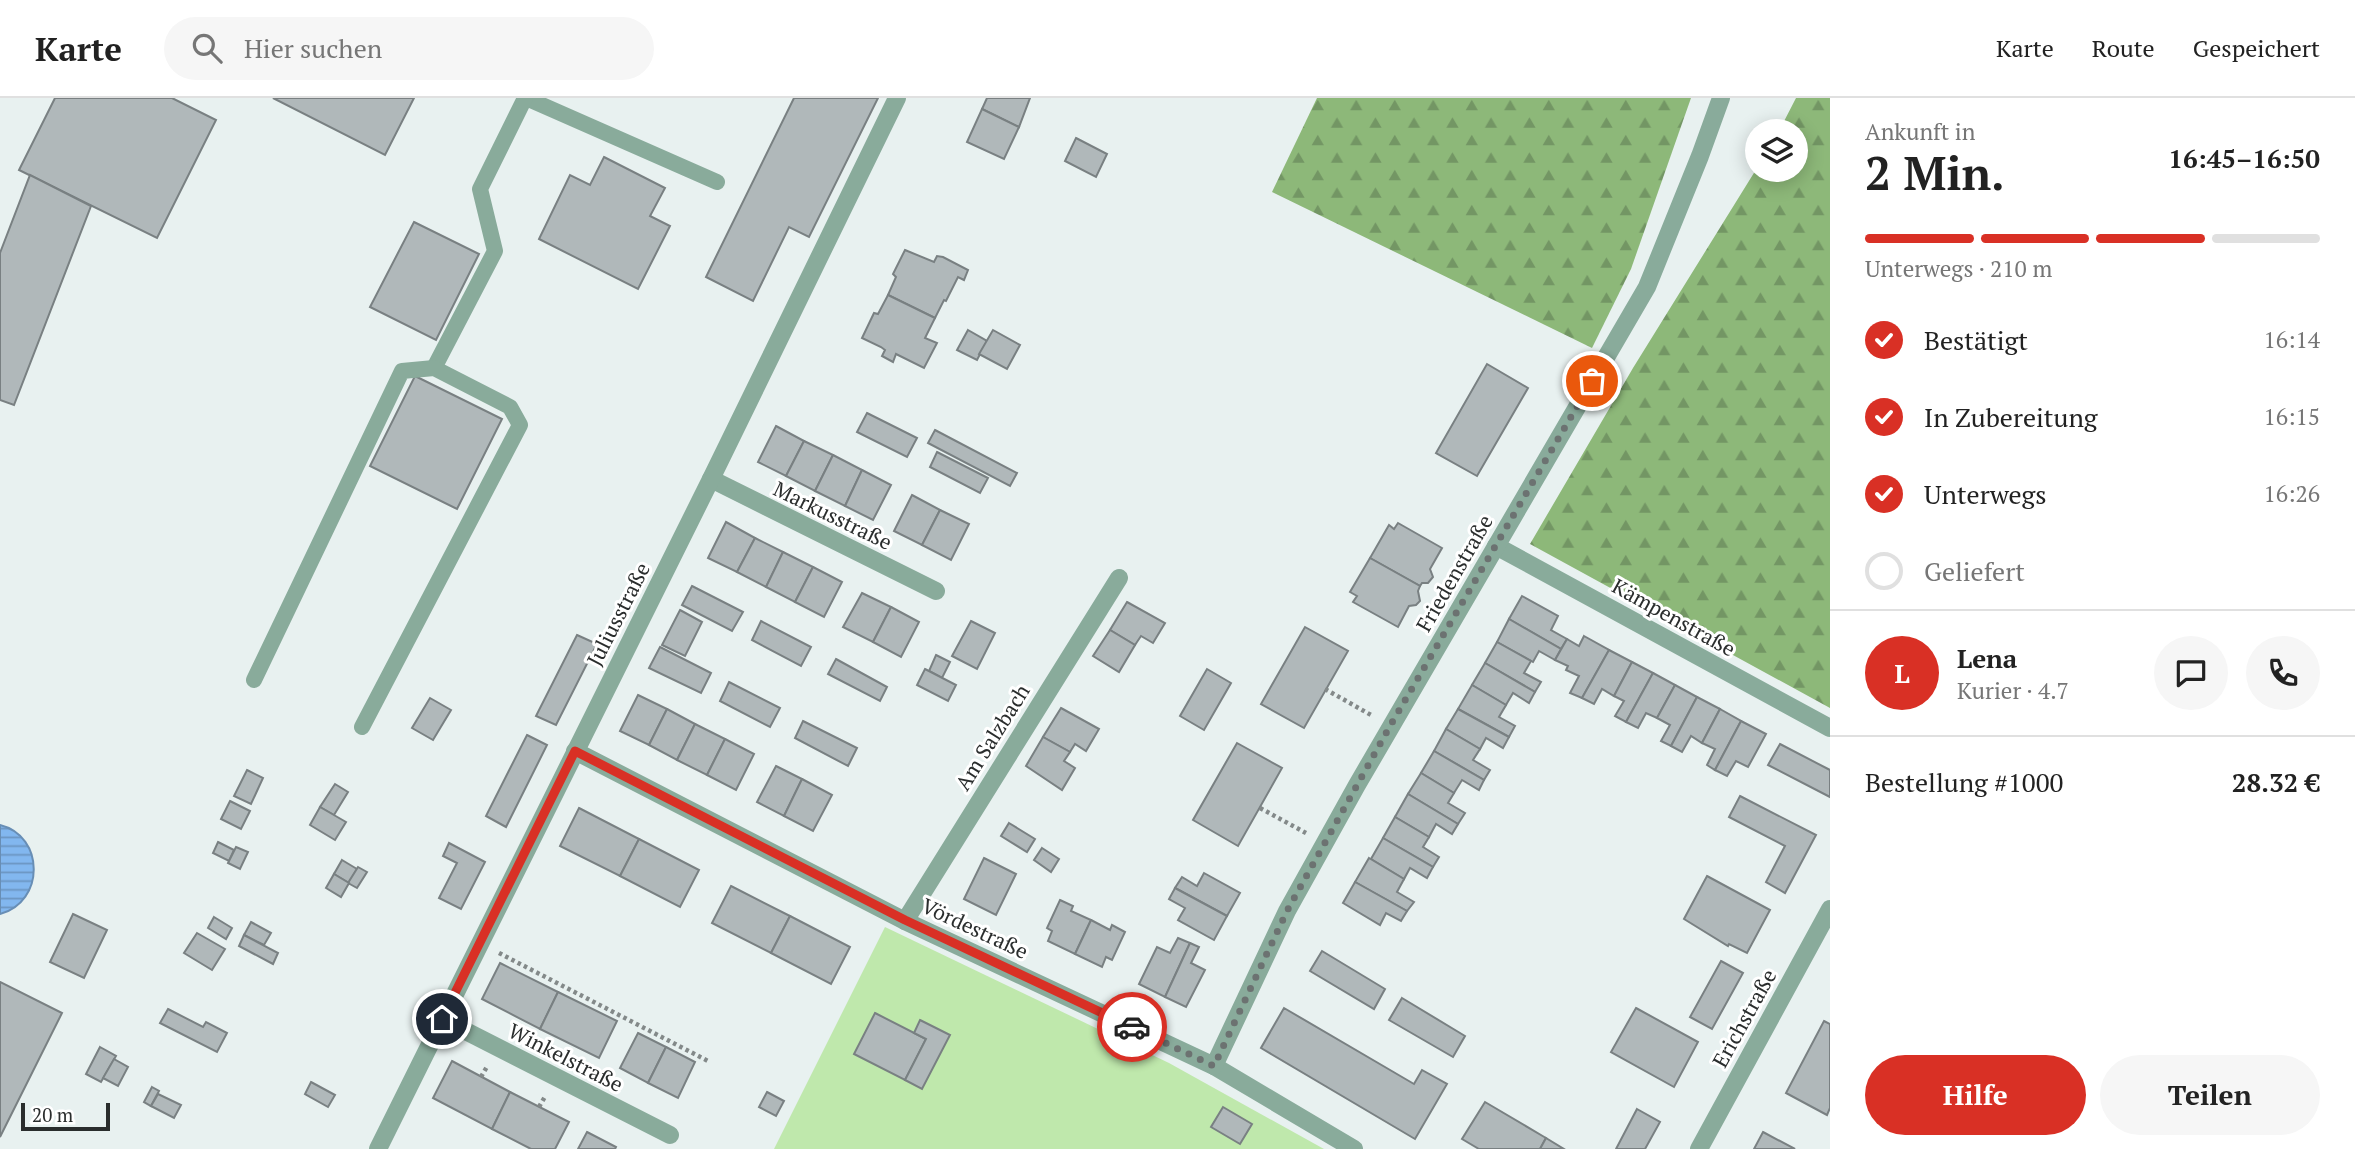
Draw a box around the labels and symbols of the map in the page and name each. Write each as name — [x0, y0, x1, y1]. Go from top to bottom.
pin — [1562, 351, 1622, 411]
street label: Markusstraße — [769, 474, 897, 556]
street label: Friedenstraße — [1409, 509, 1499, 637]
street label: Juliusstraße — [580, 558, 656, 670]
street label: Kämpenstraße — [1607, 572, 1741, 662]
street label: Am Salzbach — [948, 679, 1036, 795]
street label: Vördestraße — [917, 891, 1033, 965]
street label: Erichstraße — [1706, 964, 1782, 1072]
pin — [412, 989, 472, 1049]
courier — [1097, 992, 1167, 1062]
street label: Winkelstraße — [504, 1016, 628, 1098]
scale bar — [21, 1100, 110, 1132]

